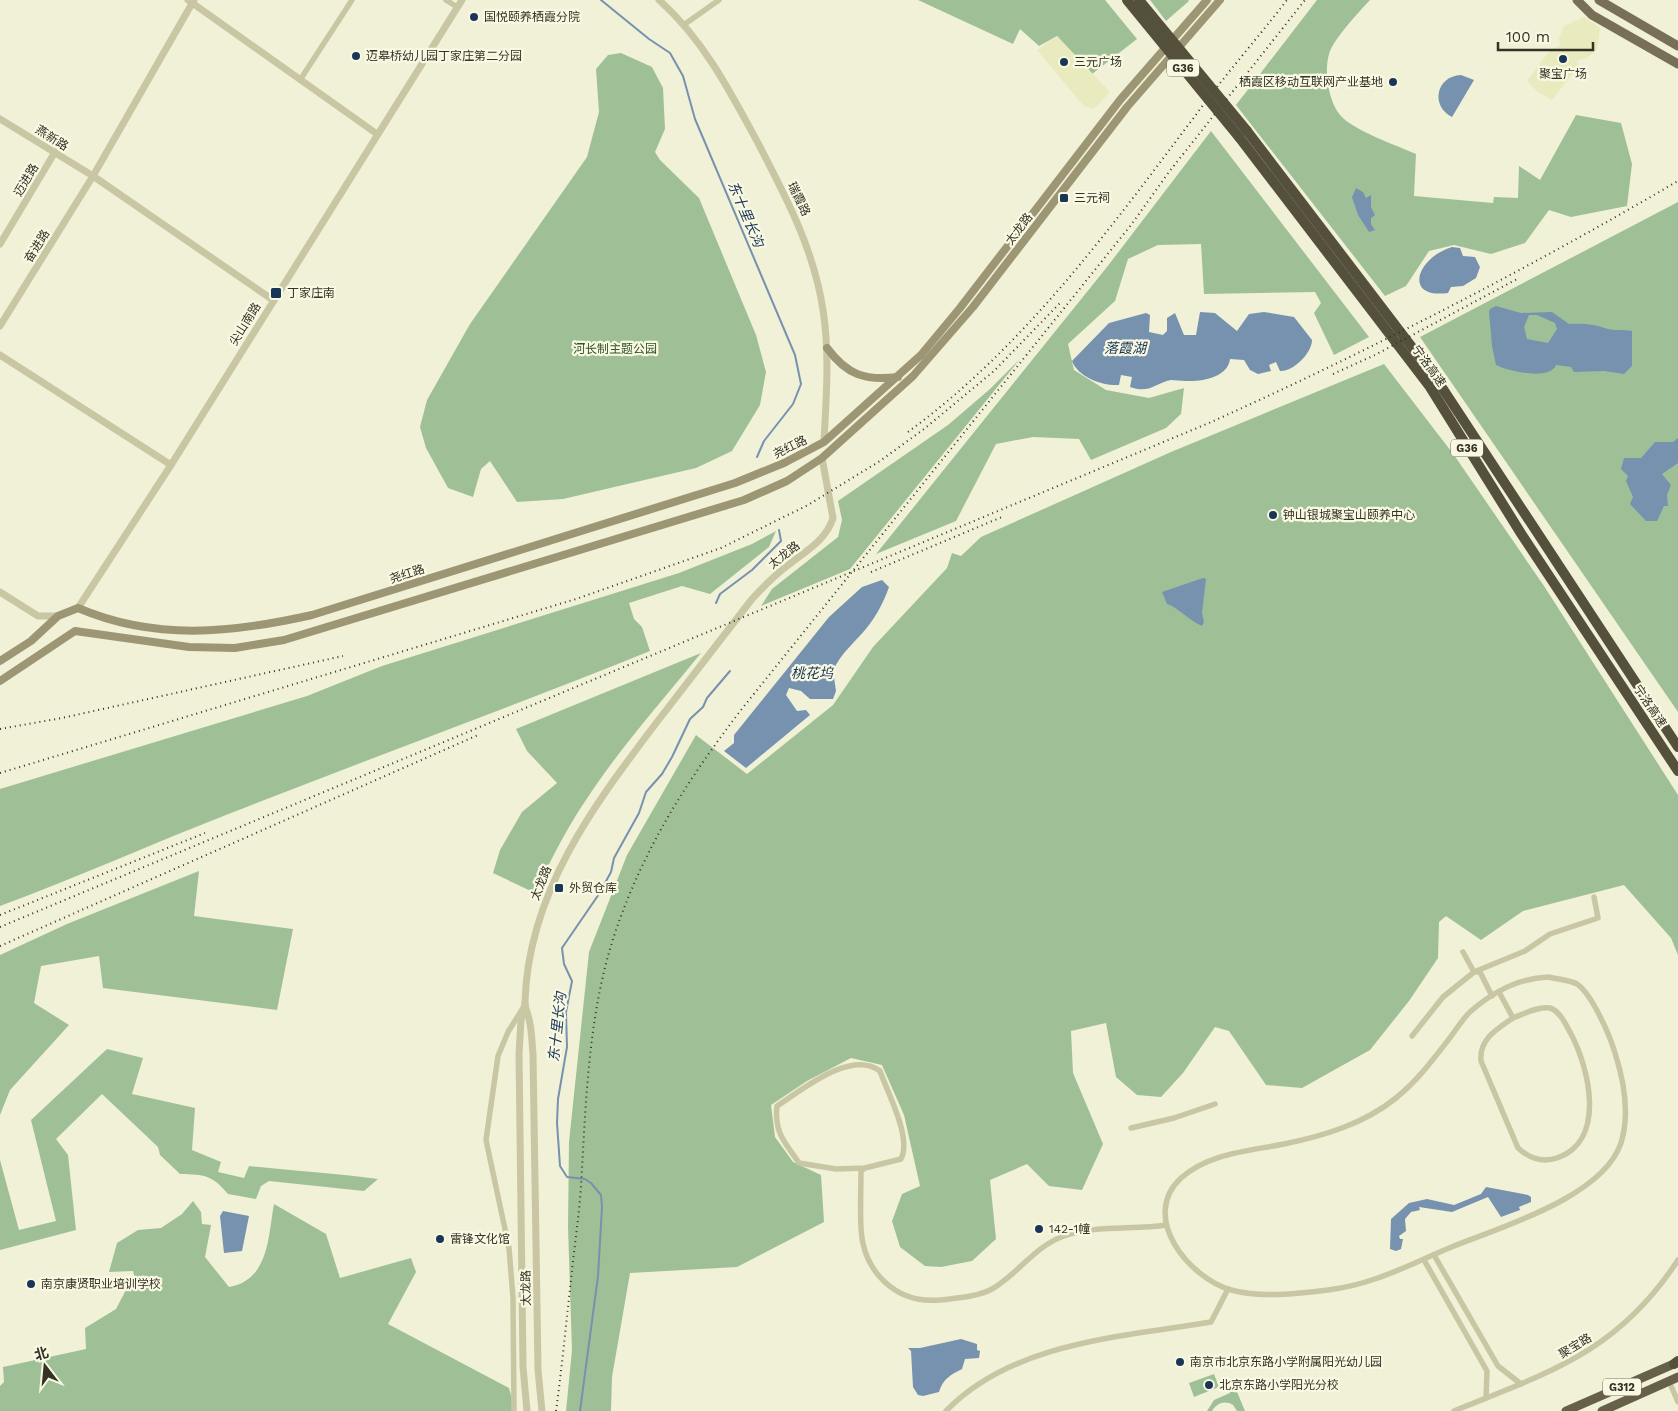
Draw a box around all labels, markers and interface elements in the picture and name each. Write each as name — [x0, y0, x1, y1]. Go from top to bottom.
place label: 国悦颐养栖霞分院 — [484, 10, 580, 24]
marker: 国悦颐养栖霞分院 — [468, 11, 480, 23]
scale bar — [1498, 20, 1593, 52]
text: 100 m — [1506, 28, 1550, 46]
place label: 迈皋桥幼儿园丁家庄第二分园 — [366, 49, 522, 63]
marker: 迈皋桥幼儿园丁家庄第二分园 — [350, 50, 362, 62]
marker: 聚宝广场 — [1557, 53, 1569, 65]
place label: 三元广场 — [1074, 55, 1122, 69]
marker: 三元广场 — [1058, 56, 1070, 68]
road number: G36 — [1167, 59, 1199, 76]
place label: 聚宝广场 — [1539, 67, 1587, 81]
place label: 栖霞区移动互联网产业基地 — [1239, 75, 1383, 89]
marker: 栖霞区移动互联网产业基地 — [1387, 76, 1399, 88]
street label: 燕新路 — [33, 123, 71, 153]
street label: 迈进路 — [11, 161, 41, 199]
water label: 东十里长沟 — [725, 179, 768, 251]
street label: 瑞霞路 — [785, 180, 813, 218]
place label: 三元祠 — [1074, 191, 1110, 205]
marker: 三元祠 — [1058, 192, 1070, 204]
street label: 太龙路 — [1003, 210, 1035, 248]
street label: 奋进路 — [22, 227, 52, 265]
marker: 丁家庄南 — [269, 286, 283, 300]
place label: 丁家庄南 — [287, 286, 335, 300]
street label: 尖山南路 — [226, 300, 264, 348]
water label: 落霞湖 — [1104, 340, 1148, 356]
park label: 河长制主题公园 — [573, 342, 657, 356]
street label: 宁洛高速 — [1409, 342, 1449, 390]
street label: 尧红路 — [771, 433, 809, 461]
road number: G36 — [1451, 439, 1483, 456]
place label: 钟山银城聚宝山颐养中心 — [1283, 508, 1415, 522]
marker: 钟山银城聚宝山颐养中心 — [1267, 509, 1279, 521]
street label: 太龙路 — [766, 538, 802, 572]
street label: 尧红路 — [388, 562, 426, 586]
water label: 桃花坞 — [791, 665, 834, 681]
street label: 宁洛高速 — [1631, 682, 1669, 730]
street label: 太龙路 — [528, 864, 554, 902]
place label: 外贸仓库 — [569, 881, 617, 895]
marker: 外贸仓库 — [553, 882, 565, 894]
water label: 东十里长沟 — [545, 989, 569, 1063]
place label: 142-1幢 — [1049, 1222, 1090, 1236]
marker: 142-1幢 — [1033, 1223, 1045, 1235]
place label: 雷锋文化馆 — [450, 1232, 510, 1246]
marker: 雷锋文化馆 — [434, 1233, 446, 1245]
street label: 太龙路 — [519, 1270, 533, 1306]
place label: 南京康贤职业培训学校 — [41, 1277, 161, 1291]
marker: 南京康贤职业培训学校 — [25, 1278, 37, 1290]
street label: 聚宝路 — [1556, 1331, 1594, 1361]
north arrow — [20, 1341, 70, 1391]
text: 北 — [32, 1344, 50, 1363]
place label: 南京市北京东路小学附属阳光幼儿园 — [1190, 1355, 1382, 1369]
marker: 南京市北京东路小学附属阳光幼儿园 — [1174, 1356, 1186, 1368]
place label: 北京东路小学阳光分校 — [1219, 1378, 1339, 1392]
road number: G312 — [1603, 1378, 1641, 1395]
marker: 北京东路小学阳光分校 — [1203, 1379, 1215, 1391]

